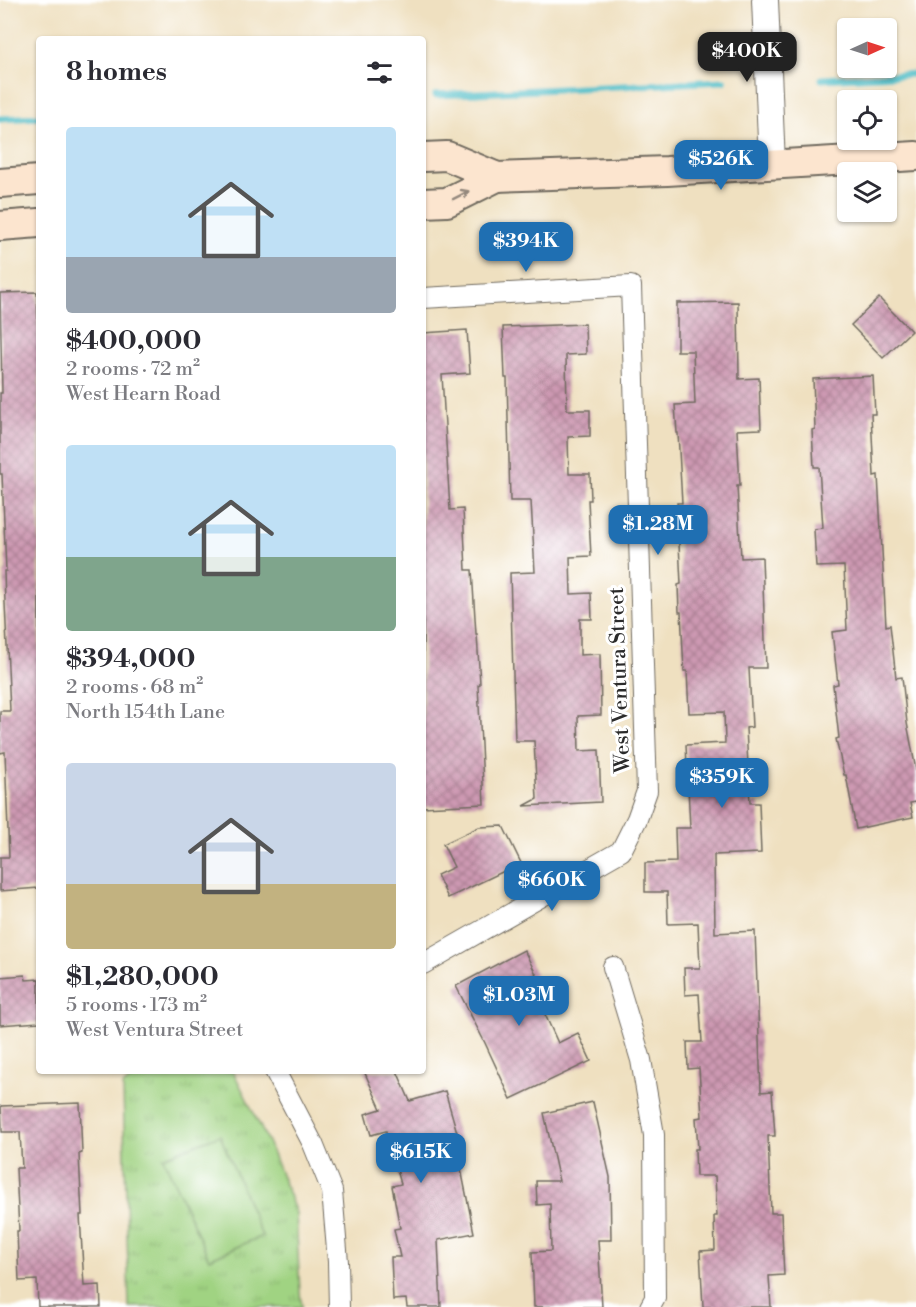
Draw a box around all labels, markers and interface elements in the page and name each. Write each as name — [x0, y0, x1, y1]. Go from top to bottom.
north arrow — [837, 18, 897, 78]
map controls — [837, 18, 897, 222]
pin: $400K — [705, 32, 789, 83]
text: $400K — [712, 39, 782, 64]
text: 8 homes — [66, 56, 167, 88]
icon: filters — [363, 56, 396, 89]
button: locate — [837, 90, 897, 150]
pin: $526K — [679, 140, 763, 191]
text: $526K — [688, 147, 754, 172]
button: layers — [837, 162, 897, 222]
icon: home — [177, 166, 285, 274]
one-way arrow — [452, 189, 470, 200]
pin: $394K — [484, 222, 568, 273]
text: $394K — [493, 229, 559, 254]
text: $400,000 — [66, 325, 201, 357]
text: 2 rooms · 72 m² — [66, 357, 200, 382]
text: West Hearn Road — [66, 382, 221, 407]
icon: home — [177, 484, 285, 592]
pin: $1.28M — [609, 505, 707, 556]
text: $1.28M — [623, 512, 693, 537]
street label: West Ventura Street — [604, 586, 636, 774]
text: $394,000 — [66, 643, 195, 675]
text: 2 rooms · 68 m² — [66, 675, 203, 700]
text: North 154th Lane — [66, 700, 225, 725]
pin: $359K — [680, 758, 764, 809]
text: $359K — [689, 765, 755, 790]
icon: home — [177, 802, 285, 910]
pin: $660K — [510, 861, 594, 912]
text: $660K — [518, 868, 586, 893]
text: $1,280,000 — [66, 961, 219, 993]
pin: $1.03M — [470, 976, 568, 1027]
text: $1.03M — [483, 983, 555, 1008]
text: 5 rooms · 173 m² — [66, 993, 207, 1018]
text: West Ventura Street — [66, 1018, 243, 1043]
pin: $615K — [379, 1133, 463, 1184]
text: $615K — [390, 1140, 452, 1165]

